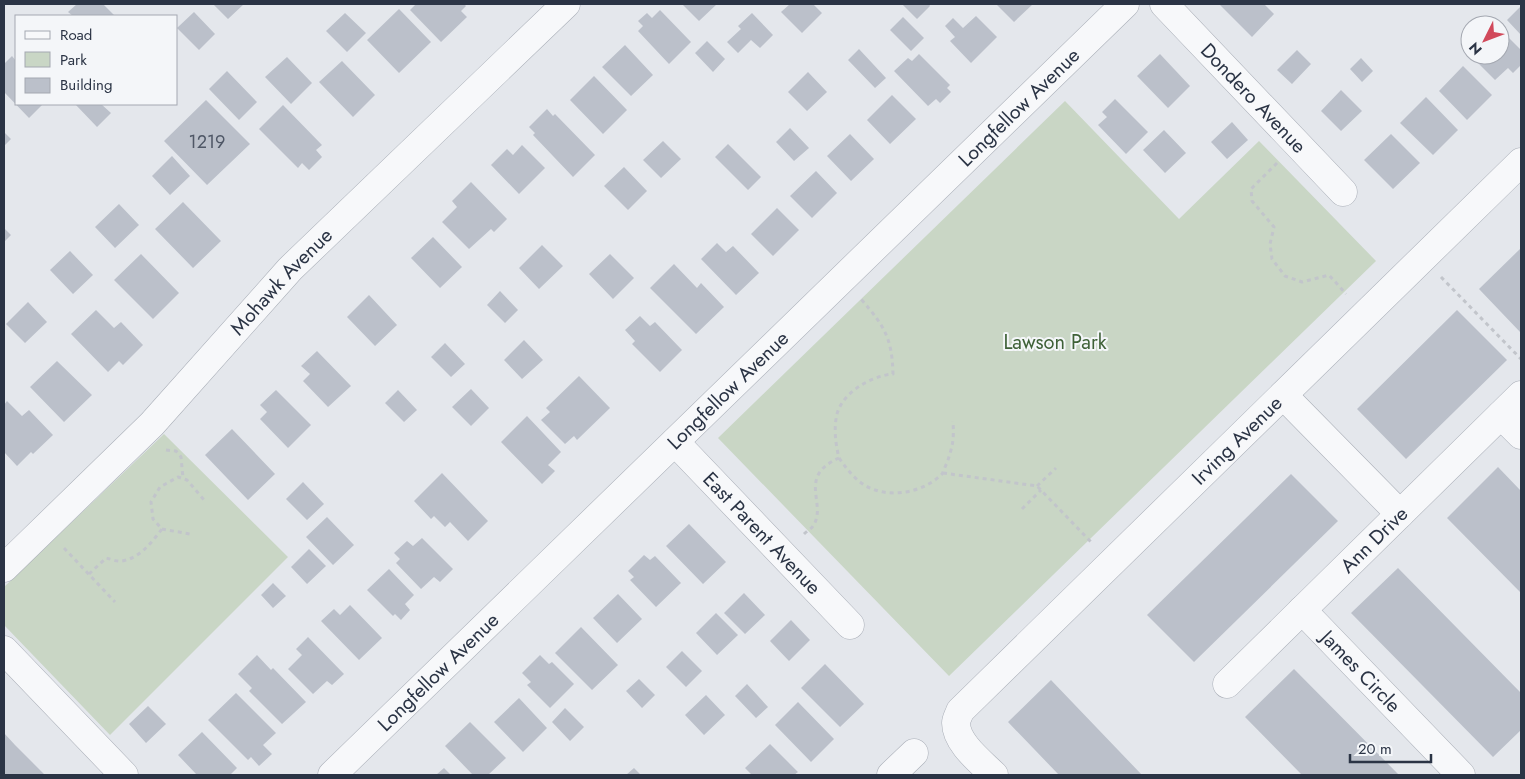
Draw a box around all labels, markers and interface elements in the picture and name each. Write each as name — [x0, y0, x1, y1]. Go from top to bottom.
legend — [15, 15, 178, 105]
north arrow — [1460, 15, 1510, 65]
text: Road — [60, 24, 92, 46]
street label: Dondero Avenue — [1194, 37, 1313, 160]
text: N — [1464, 38, 1486, 60]
street label: Longfellow Avenue — [952, 41, 1086, 173]
text: Park — [60, 49, 87, 71]
text: Building — [60, 74, 112, 96]
house number: 1219 — [189, 129, 225, 155]
street label: Mohawk Avenue — [223, 221, 339, 341]
street label: Longfellow Avenue — [660, 324, 795, 456]
park label: Lawson Park — [1003, 328, 1107, 357]
street label: Irving Avenue — [1185, 389, 1289, 491]
street label: East Parent Avenue — [696, 465, 828, 601]
street label: Ann Drive — [1334, 500, 1414, 580]
street label: Longfellow Avenue — [371, 606, 505, 738]
street label: James Circle — [1312, 621, 1408, 719]
scale bar — [1350, 732, 1431, 764]
text: 20 m — [1358, 738, 1392, 760]

